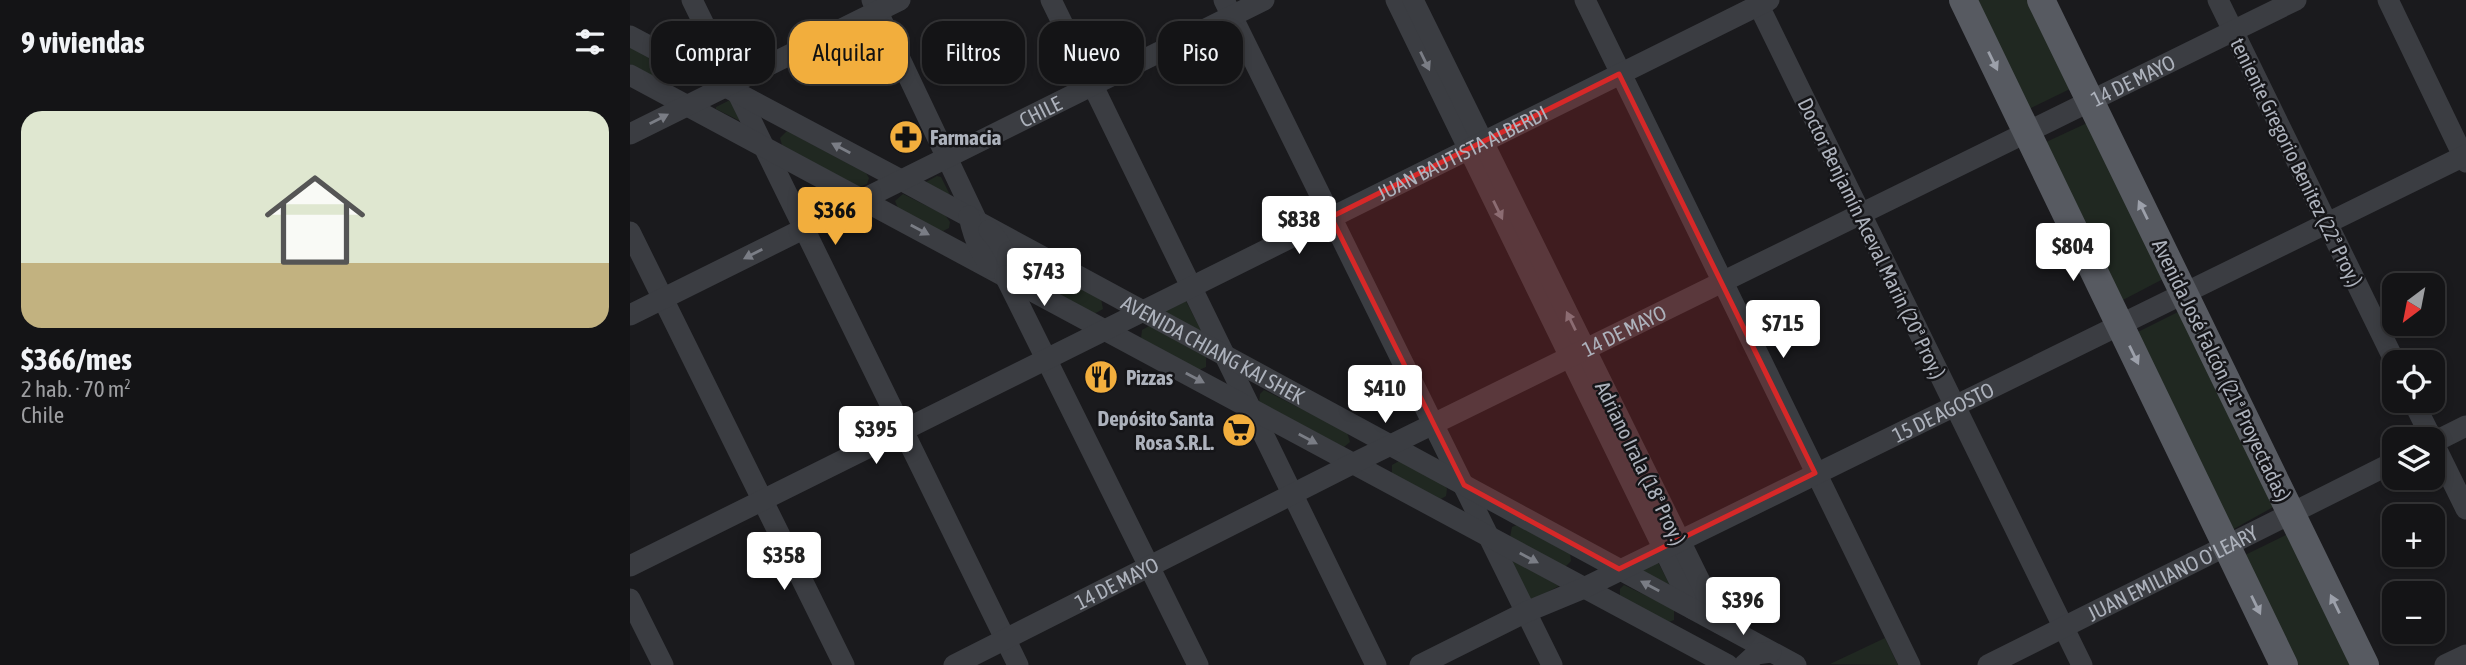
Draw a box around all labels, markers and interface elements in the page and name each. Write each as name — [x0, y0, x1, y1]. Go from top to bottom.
chip: Comprar — [651, 21, 775, 84]
chip: Alquilar — [789, 21, 908, 84]
chip: Filtros — [922, 21, 1025, 84]
chip: Nuevo — [1039, 21, 1144, 84]
chip: Piso — [1158, 21, 1243, 84]
icon: filters — [571, 23, 609, 61]
text: 9 viviendas — [21, 25, 145, 59]
street label: teniente Gregorio Benitez (22ª Proy.) — [2226, 34, 2368, 290]
street label: 14 DE MAYO — [2087, 49, 2179, 111]
one-way arrow — [1420, 51, 1431, 71]
one-way arrow — [1987, 51, 1999, 71]
street label: CHILE — [1015, 91, 1065, 132]
street label: Doctor Benjamín Aceval Marin (20ª Proy.) — [1793, 94, 1951, 382]
street label: JUAN BAUTISTA ALBERDI — [1373, 100, 1551, 205]
one-way arrow — [649, 114, 669, 126]
pharmacy icon: Farmacia — [887, 118, 925, 156]
place label: Farmacia — [930, 125, 1001, 149]
one-way arrow — [831, 142, 851, 153]
icon: home — [252, 157, 378, 283]
pin: $366 — [794, 188, 876, 247]
pin: $838 — [1258, 196, 1340, 256]
text: $366 — [814, 197, 856, 223]
one-way arrow — [1492, 200, 1503, 220]
one-way arrow — [2138, 200, 2149, 220]
text: $838 — [1278, 206, 1320, 232]
one-way arrow — [910, 224, 930, 236]
pin: $804 — [2032, 224, 2114, 283]
text: $804 — [2052, 233, 2094, 259]
street label: Avenida José Falcón (21ª Proyectadas) — [2148, 235, 2296, 505]
pin: $743 — [1003, 248, 1085, 308]
one-way arrow — [743, 249, 763, 260]
text: $743 — [1023, 258, 1065, 284]
north arrow — [2382, 273, 2445, 336]
map controls — [2382, 273, 2445, 644]
street label: AVENIDA CHIANG KAI SHEK — [1118, 290, 1310, 409]
street label: 14 DE MAYO — [1578, 300, 1670, 361]
pin: $715 — [1742, 300, 1824, 360]
text: $715 — [1762, 310, 1804, 336]
one-way arrow — [1566, 311, 1577, 331]
text: $366/mes — [21, 342, 132, 376]
one-way arrow — [2129, 345, 2140, 365]
button: locate — [2382, 350, 2445, 413]
restaurant icon: Pizzas — [1082, 358, 1120, 396]
place label: Pizzas — [1126, 365, 1174, 389]
pin: $410 — [1344, 366, 1426, 425]
one-way arrow — [1185, 372, 1204, 384]
text: $410 — [1364, 375, 1406, 401]
text: 2 hab. · 70 m² — [21, 376, 131, 402]
street label: Adriano Irala (18ª Proy.) — [1591, 377, 1691, 549]
street label: 15 DE AGOSTO — [1888, 377, 1997, 447]
text: Chile — [21, 402, 64, 428]
pin: $395 — [835, 406, 917, 466]
place label: Depósito Santa Rosa S.R.L. — [1097, 406, 1214, 454]
supermarket icon: Depósito Santa Rosa S.R.L. — [1220, 411, 1258, 449]
text: $395 — [855, 416, 897, 442]
button: layers — [2382, 427, 2445, 490]
one-way arrow — [1298, 433, 1318, 444]
button: + — [2382, 504, 2445, 567]
street label: JUAN EMILIANO O'LEARY — [2083, 520, 2262, 625]
pin: $358 — [743, 532, 825, 592]
text: $358 — [763, 542, 805, 568]
street label: 14 DE MAYO — [1071, 552, 1162, 614]
one-way arrow — [1520, 552, 1540, 564]
pin: $396 — [1702, 578, 1784, 637]
one-way arrow — [1640, 580, 1659, 592]
button: − — [2382, 581, 2445, 644]
text: $396 — [1722, 587, 1764, 613]
one-way arrow — [2330, 594, 2341, 614]
one-way arrow — [2250, 595, 2261, 615]

